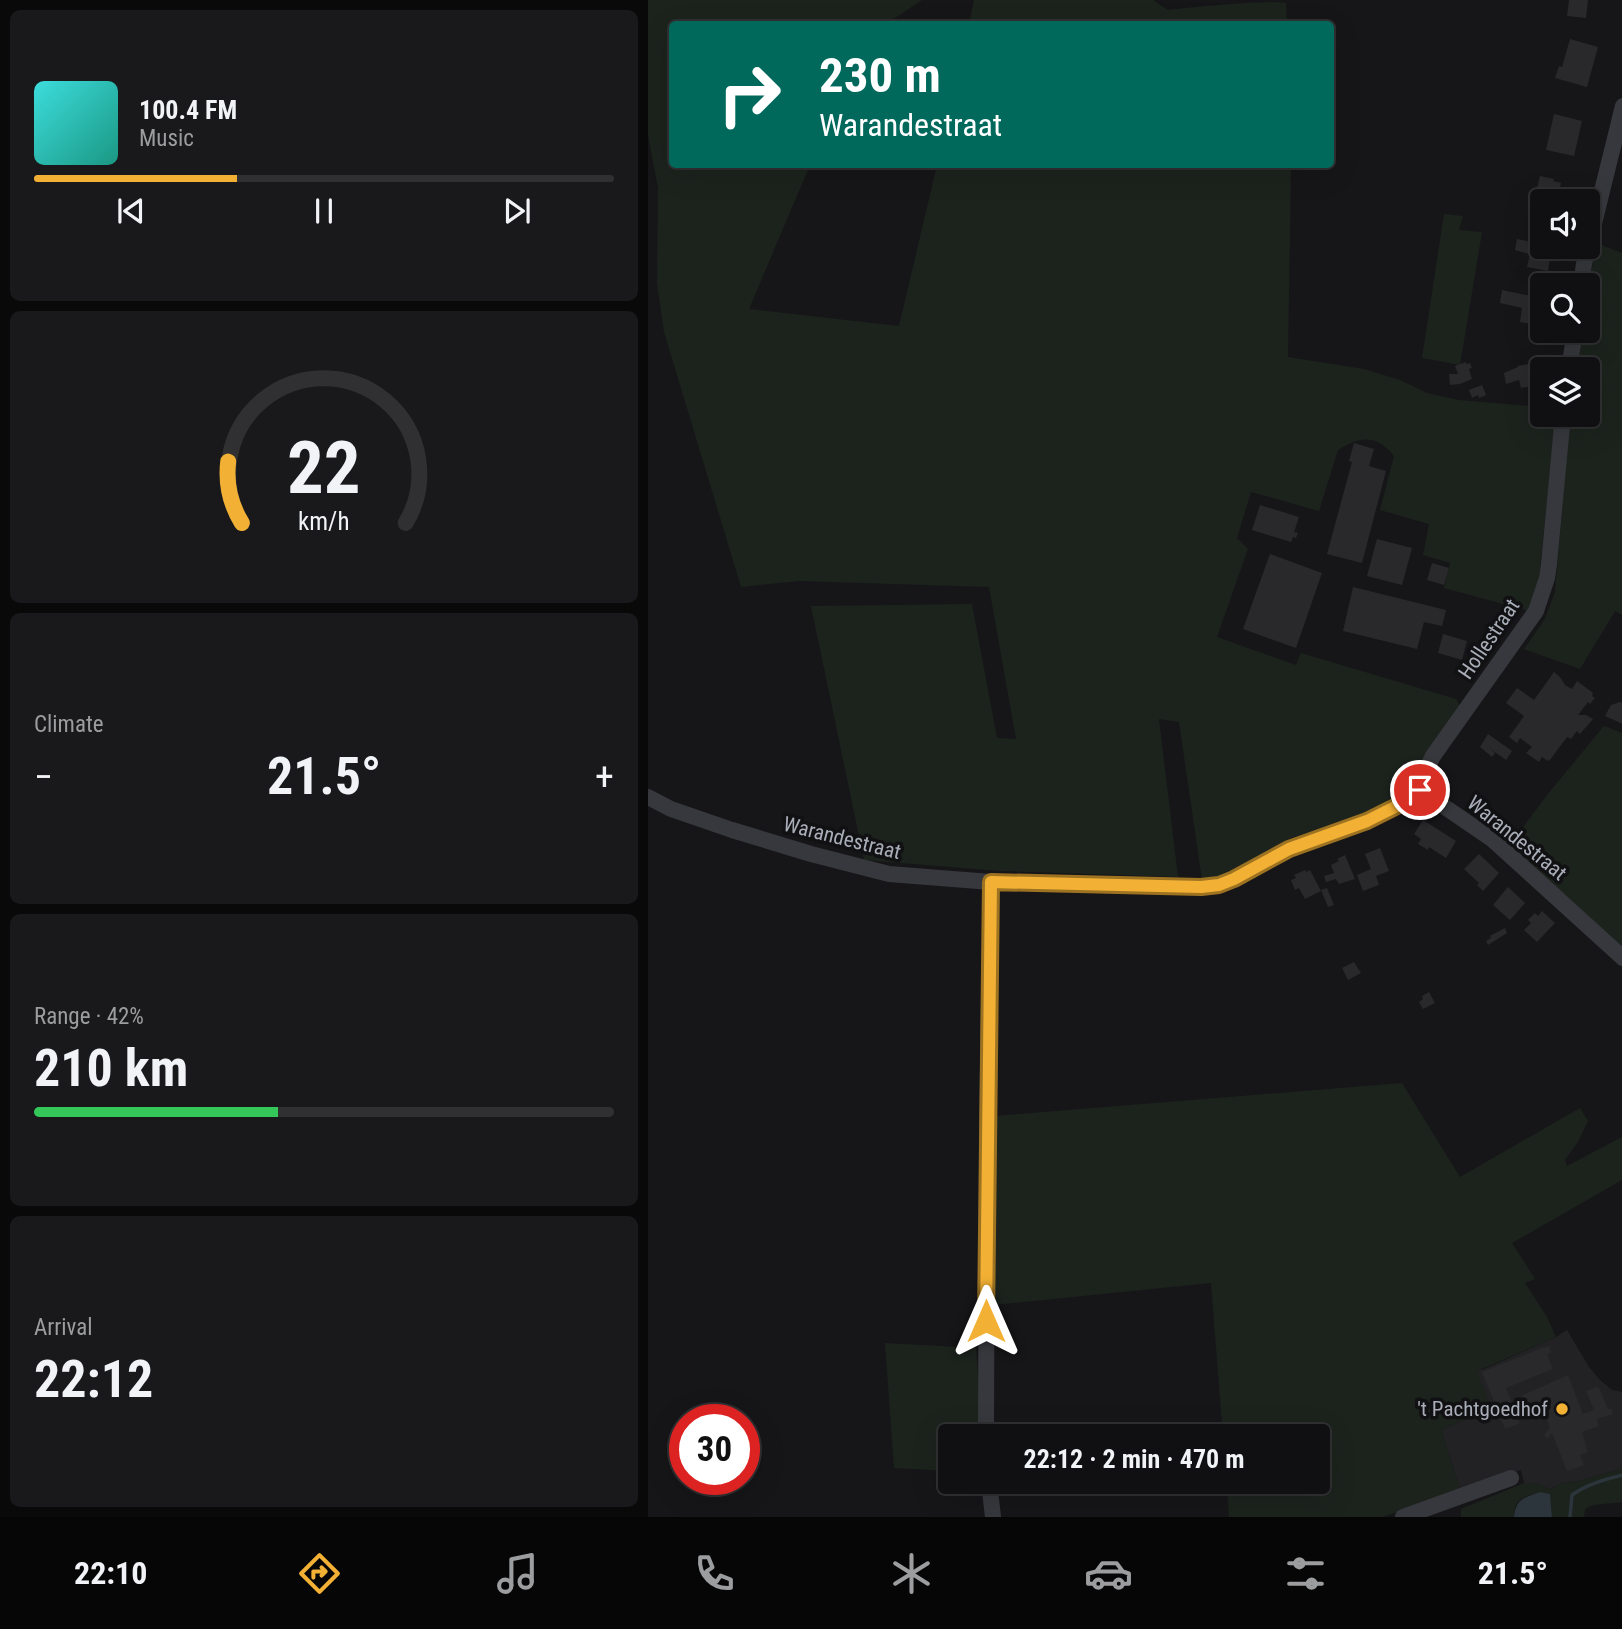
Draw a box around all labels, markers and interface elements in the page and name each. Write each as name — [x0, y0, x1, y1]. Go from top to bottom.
text: 230 m — [819, 47, 941, 104]
icon: right — [704, 49, 795, 140]
text: 100.4 FM — [139, 95, 237, 125]
text: Warandestraat — [819, 106, 1002, 144]
text: Music — [139, 125, 194, 152]
map controls — [1530, 189, 1600, 427]
button: sound — [1530, 189, 1600, 259]
icon: previous — [112, 192, 150, 230]
icon: pause — [305, 192, 343, 230]
icon: next — [498, 192, 536, 230]
button: search — [1530, 273, 1600, 343]
button: layers — [1530, 357, 1600, 427]
text: 22 — [287, 426, 361, 512]
text: km/h — [298, 507, 350, 536]
street label: Hollestraat — [1454, 594, 1524, 684]
text: Climate — [34, 711, 104, 738]
text: 21.5° — [267, 746, 381, 807]
text: − — [34, 755, 53, 799]
text: + — [595, 755, 614, 799]
pin — [1390, 760, 1450, 820]
icon: arrive — [1401, 771, 1439, 809]
street label: Warandestraat — [1463, 791, 1571, 885]
street label: Warandestraat — [781, 812, 903, 864]
text: Range · 42% — [34, 1003, 144, 1030]
text: 210 km — [34, 1038, 188, 1099]
position arrow — [949, 1284, 1023, 1358]
text: Arrival — [34, 1314, 93, 1341]
text: 22:12 — [34, 1349, 153, 1410]
place label: 't Pachtgoedhof — [1417, 1397, 1548, 1421]
marker: 't Pachtgoedhof — [1554, 1401, 1570, 1417]
speed limit sign: 30 — [669, 1404, 760, 1495]
text: 22:12 · 2 min · 470 m — [1024, 1444, 1244, 1474]
icon: directions — [295, 1549, 344, 1598]
icon: music — [493, 1549, 542, 1598]
icon: phone — [690, 1549, 739, 1598]
icon: climate — [887, 1549, 936, 1598]
icon: car — [1084, 1549, 1133, 1598]
icon: filters — [1281, 1549, 1330, 1598]
text: 22:10 — [74, 1554, 147, 1592]
text: 21.5° — [1478, 1554, 1548, 1592]

